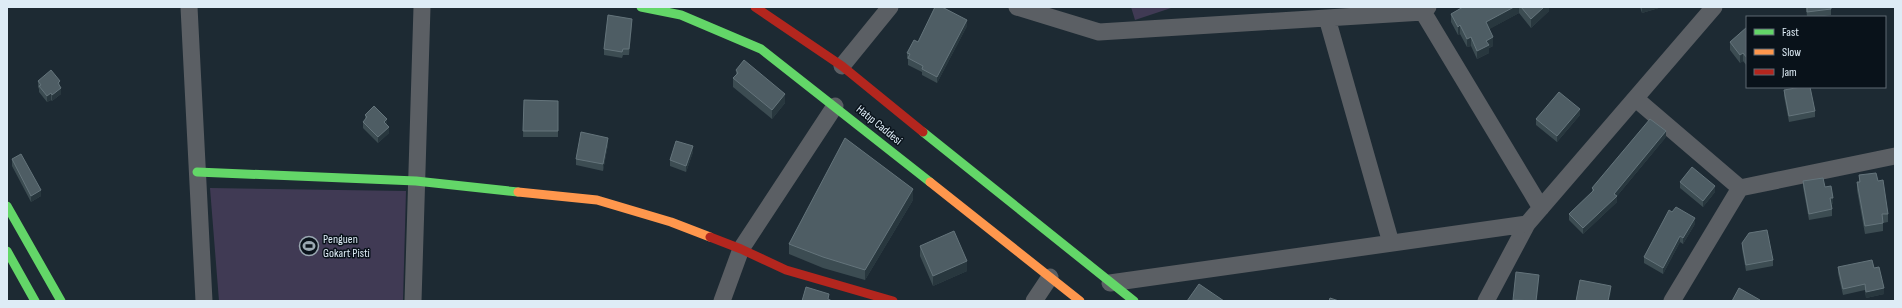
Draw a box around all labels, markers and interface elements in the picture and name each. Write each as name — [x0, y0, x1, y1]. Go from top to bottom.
legend — [1746, 16, 1886, 88]
text: Fast — [1782, 25, 1799, 40]
text: Slow — [1782, 45, 1801, 60]
text: Jam — [1781, 65, 1797, 80]
street label: Hatıp Caddesi — [853, 102, 905, 148]
place label: Penguen Gokart Pisti — [323, 232, 370, 261]
sports icon: Penguen Gokart Pisti — [298, 235, 320, 257]

